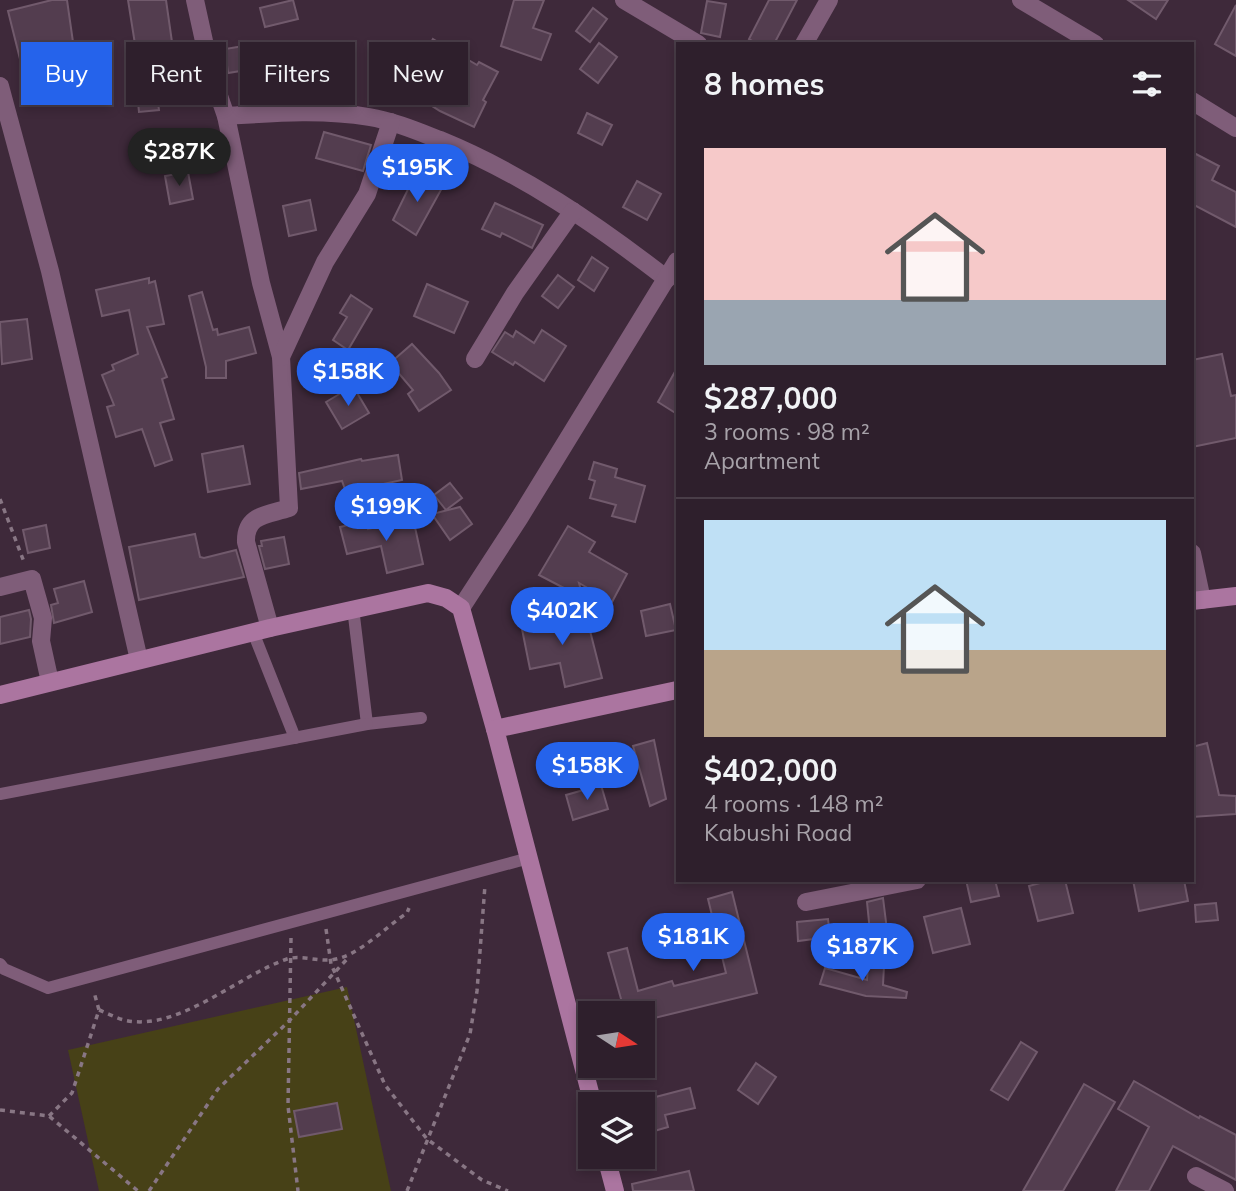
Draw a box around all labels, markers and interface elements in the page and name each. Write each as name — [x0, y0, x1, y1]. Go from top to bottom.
chip: Buy — [21, 42, 112, 105]
chip: Rent — [126, 42, 226, 105]
chip: Filters — [240, 42, 355, 105]
chip: New — [369, 42, 468, 105]
text: 8 homes — [704, 65, 825, 103]
icon: filters — [1128, 65, 1166, 103]
pin: $287K — [130, 128, 228, 188]
text: $287K — [144, 136, 214, 165]
pin: $195K — [368, 144, 466, 204]
text: $195K — [382, 152, 452, 181]
icon: home — [872, 194, 998, 320]
pin: $158K — [299, 348, 397, 408]
text: $158K — [313, 356, 383, 385]
text: $287,000 — [704, 379, 837, 417]
text: 3 rooms · 98 m² — [704, 417, 870, 446]
text: Apartment — [704, 446, 820, 475]
pin: $199K — [337, 484, 435, 543]
text: $199K — [351, 491, 421, 520]
icon: home — [872, 566, 998, 692]
pin: $402K — [513, 588, 611, 647]
text: $402K — [527, 595, 597, 624]
pin: $158K — [538, 742, 636, 802]
text: $158K — [552, 750, 622, 779]
text: $402,000 — [704, 751, 837, 789]
text: 4 rooms · 148 m² — [704, 789, 884, 818]
text: Kabushi Road — [704, 818, 852, 847]
pin: $181K — [644, 914, 742, 973]
text: $181K — [658, 921, 728, 950]
pin: $187K — [813, 923, 911, 983]
text: $187K — [827, 931, 897, 960]
north arrow — [578, 1001, 654, 1078]
map controls — [578, 1001, 655, 1169]
button: layers — [578, 1092, 655, 1169]

